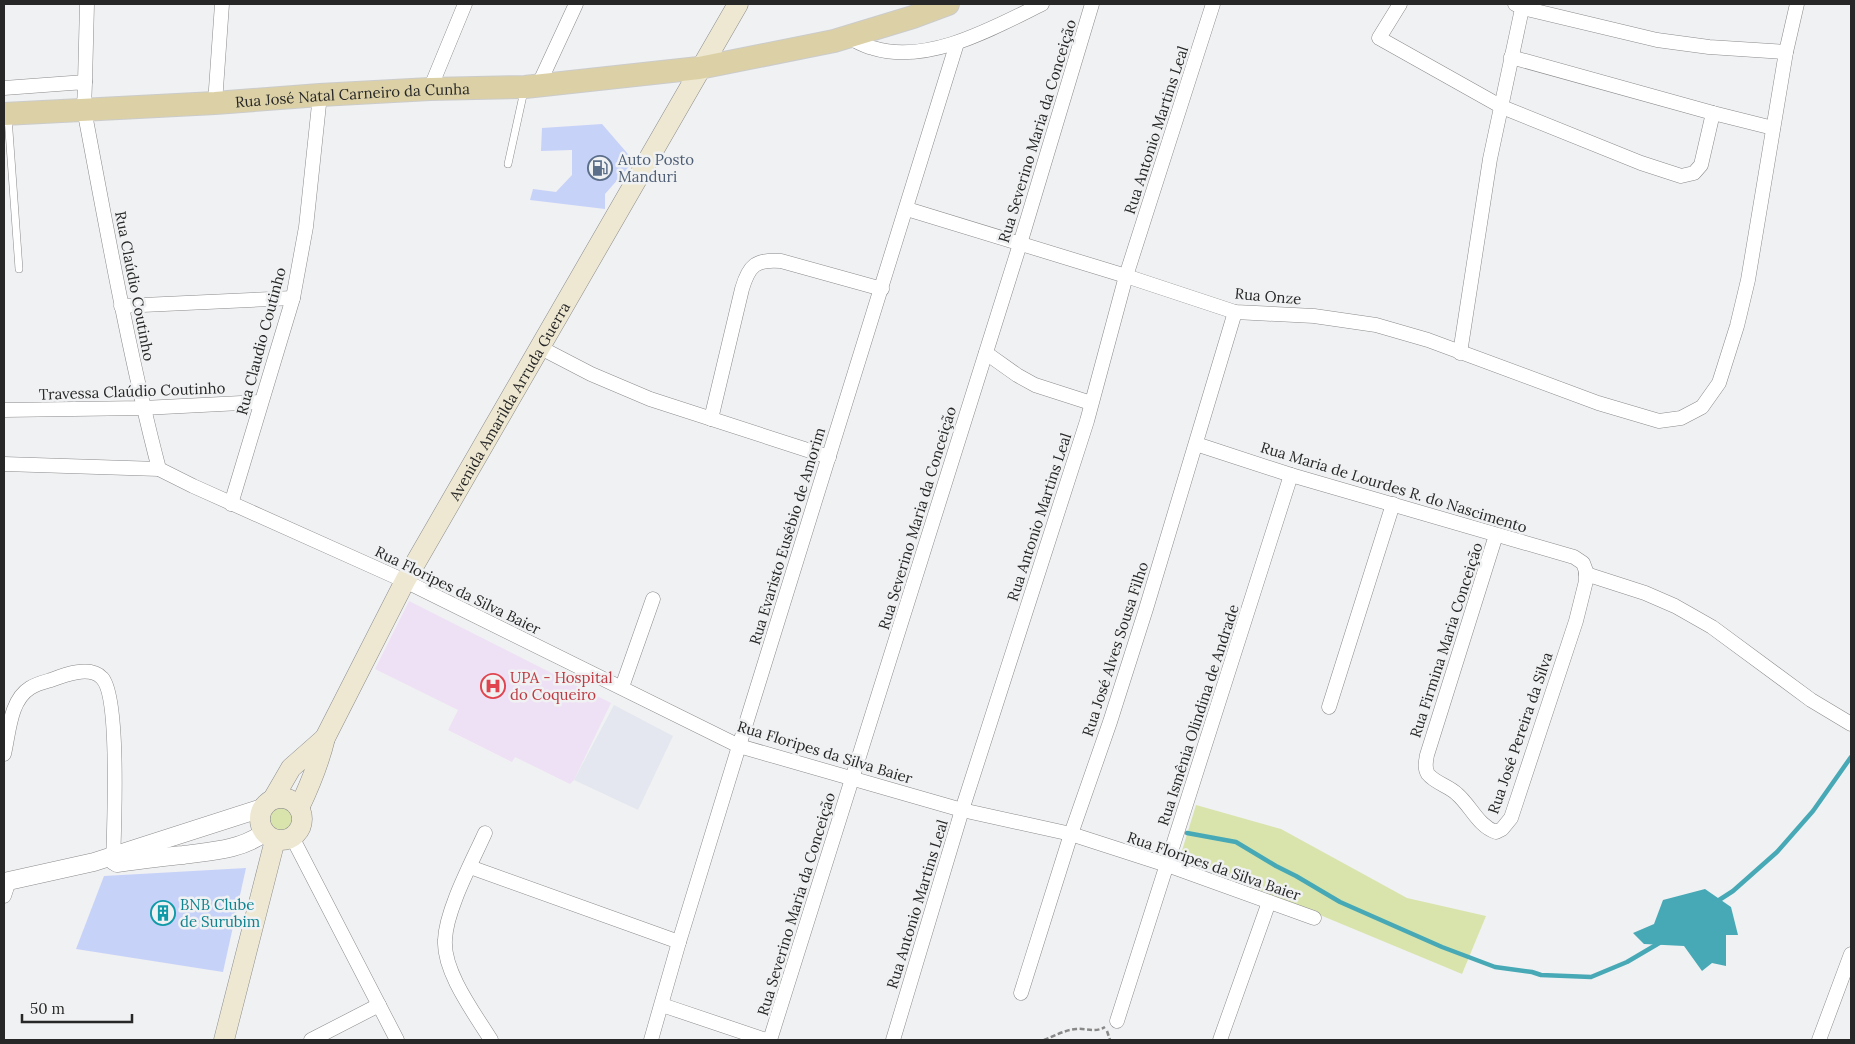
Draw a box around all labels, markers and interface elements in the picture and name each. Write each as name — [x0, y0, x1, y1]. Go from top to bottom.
street label: Rua Severino Maria da Conceição — [994, 17, 1080, 245]
street label: Rua Antonio Martins Leal — [1120, 43, 1192, 217]
street label: Rua José Natal Carneiro da Cunha — [234, 79, 470, 111]
place label: Auto Posto Manduri — [617, 150, 694, 186]
fuel station icon: Auto Posto Manduri — [587, 155, 613, 181]
street label: Rua Claúdio Coutinho — [111, 209, 159, 363]
street label: Rua Claudio Coutinho — [232, 265, 290, 417]
street label: Rua Onze — [1234, 284, 1302, 308]
street label: Avenida Amarilda Arruda Guerra — [444, 298, 574, 504]
street label: Travessa Claúdio Coutinho — [38, 378, 226, 404]
street label: Rua Severino Maria da Conceição — [874, 404, 960, 632]
street label: Rua Evaristo Eusébio de Amorim — [745, 425, 829, 647]
street label: Rua Antonio Martins Leal — [1003, 430, 1075, 604]
street label: Rua Maria de Lourdes R. do Nascimento — [1258, 437, 1530, 537]
street label: Rua Firmina Maria Conceição — [1405, 540, 1487, 740]
street label: Rua Floripes da Silva Baier — [372, 542, 544, 639]
street label: Rua José Alves Sousa Filho — [1078, 559, 1152, 739]
street label: Rua Ismênia Olindina de Andrade — [1153, 602, 1243, 828]
street label: Rua José Pereira da Silva — [1483, 649, 1557, 816]
place label: UPA - Hospital do Coqueiro — [510, 668, 613, 704]
hospital icon: UPA - Hospital do Coqueiro — [480, 673, 506, 699]
street label: Rua Floripes da Silva Baier — [735, 716, 915, 788]
street label: Rua Severino Maria da Conceição — [753, 790, 839, 1018]
street label: Rua Antonio Martins Leal — [882, 817, 952, 991]
street label: Rua Floripes da Silva Baier — [1125, 827, 1304, 905]
place label: BNB Clube de Surubim — [180, 895, 260, 931]
building icon: BNB Clube de Surubim — [150, 900, 176, 926]
scale bar — [22, 992, 132, 1024]
text: 50 m — [30, 999, 65, 1018]

